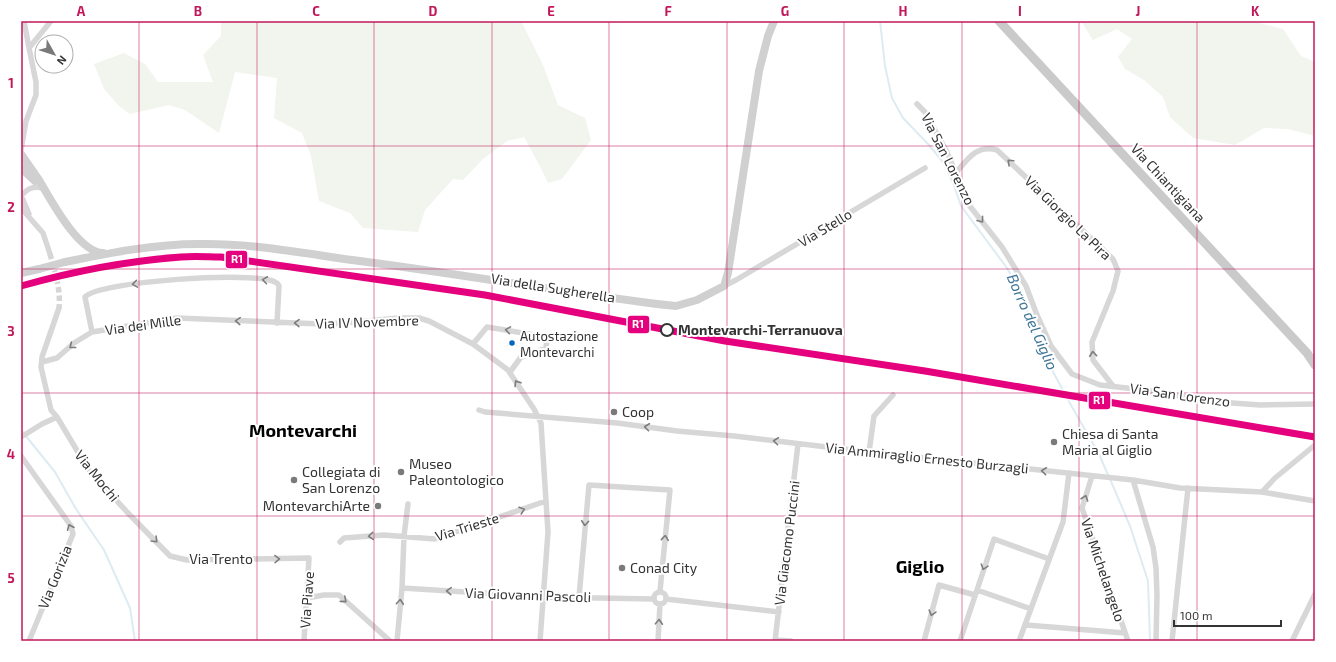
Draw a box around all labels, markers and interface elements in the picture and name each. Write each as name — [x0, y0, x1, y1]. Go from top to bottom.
text: A — [77, 3, 86, 19]
text: B — [194, 3, 202, 19]
text: C — [312, 3, 320, 19]
text: D — [429, 3, 438, 19]
text: E — [547, 3, 555, 19]
text: F — [664, 3, 672, 19]
text: G — [781, 3, 789, 19]
text: H — [899, 3, 908, 19]
text: I — [1018, 3, 1022, 19]
text: J — [1136, 3, 1140, 19]
text: K — [1251, 3, 1260, 19]
north arrow — [34, 34, 74, 74]
text: N — [55, 53, 70, 68]
text: 1 — [8, 75, 14, 91]
street label: Via San Lorenzo — [918, 110, 979, 208]
street label: Via Chiantigiana — [1127, 140, 1209, 226]
one-way arrow — [1007, 159, 1015, 167]
street label: Via Giorgio La Pira — [1021, 172, 1115, 263]
text: 2 — [7, 199, 15, 215]
street label: Via Stello — [795, 205, 855, 250]
one-way arrow — [977, 216, 984, 223]
line badge: R1 — [225, 250, 248, 269]
text: R1 — [231, 252, 243, 265]
street label: Via della Sugherella — [490, 269, 617, 306]
water label: Borro del Giglio — [1004, 271, 1062, 373]
one-way arrow — [262, 276, 268, 285]
one-way arrow — [132, 279, 139, 288]
street label: Via dei Mille — [104, 311, 182, 338]
street label: Via IV Novembre — [315, 311, 419, 332]
line badge: R1 — [627, 315, 650, 334]
one-way arrow — [235, 317, 241, 325]
text: R1 — [632, 317, 644, 330]
one-way arrow — [294, 319, 300, 327]
place label: Montevarchi-Terranuova — [678, 321, 843, 338]
text: 3 — [7, 323, 15, 339]
marker: Montevarchi-Terranuova — [660, 323, 674, 337]
one-way arrow — [505, 326, 511, 335]
place label: Autostazione Montevarchi — [520, 328, 598, 360]
marker: Autostazione Montevarchi — [507, 338, 517, 348]
one-way arrow — [69, 341, 76, 348]
one-way arrow — [1088, 350, 1097, 357]
street label: Via San Lorenzo — [1129, 379, 1231, 410]
one-way arrow — [514, 380, 521, 387]
line badge: R1 — [1088, 391, 1111, 410]
text: R1 — [1093, 393, 1105, 406]
place label: Coop — [622, 403, 654, 420]
marker: Coop — [609, 407, 619, 417]
district label: Montevarchi — [249, 419, 357, 441]
one-way arrow — [644, 423, 650, 432]
place label: Chiesa di Santa Maria al Giglio — [1062, 425, 1158, 458]
one-way arrow — [773, 437, 779, 446]
marker: Chiesa di Santa Maria al Giglio — [1049, 437, 1059, 447]
street label: Via Ammiraglio Ernesto Burzagli — [825, 438, 1029, 477]
text: 4 — [7, 446, 15, 462]
street label: Via Mochi — [71, 446, 123, 505]
place label: Museo Paleontologico — [409, 455, 504, 488]
place label: Collegiata di San Lorenzo — [302, 463, 380, 496]
marker: Museo Paleontologico — [396, 467, 406, 477]
one-way arrow — [1041, 467, 1047, 476]
marker: Collegiata di San Lorenzo — [289, 475, 299, 485]
street label: Via Giacomo Puccini — [770, 480, 803, 606]
one-way arrow — [1080, 495, 1088, 502]
place label: MontevarchiArte — [263, 497, 370, 514]
marker: MontevarchiArte — [373, 501, 383, 511]
one-way arrow — [518, 506, 525, 515]
street label: Via Trieste — [433, 509, 501, 544]
street label: Via Michelangelo — [1078, 516, 1129, 624]
one-way arrow — [581, 520, 590, 527]
one-way arrow — [67, 524, 75, 532]
one-way arrow — [368, 531, 374, 540]
one-way arrow — [150, 535, 157, 543]
one-way arrow — [660, 535, 669, 541]
street label: Via Gorizia — [34, 543, 75, 611]
street label: Via Trento — [189, 550, 253, 567]
one-way arrow — [274, 555, 280, 563]
district label: Giglio — [896, 555, 944, 577]
place label: Conad City — [630, 559, 698, 576]
marker: Conad City — [617, 563, 627, 573]
one-way arrow — [981, 564, 989, 571]
text: 5 — [7, 570, 15, 586]
street label: Via Piave — [296, 571, 317, 629]
street label: Via Giovanni Pascoli — [465, 584, 591, 605]
one-way arrow — [446, 587, 452, 595]
one-way arrow — [339, 595, 347, 602]
one-way arrow — [396, 599, 405, 605]
scale bar — [1174, 602, 1281, 628]
text: 100 m — [1180, 608, 1212, 622]
one-way arrow — [928, 610, 936, 616]
one-way arrow — [655, 619, 664, 626]

